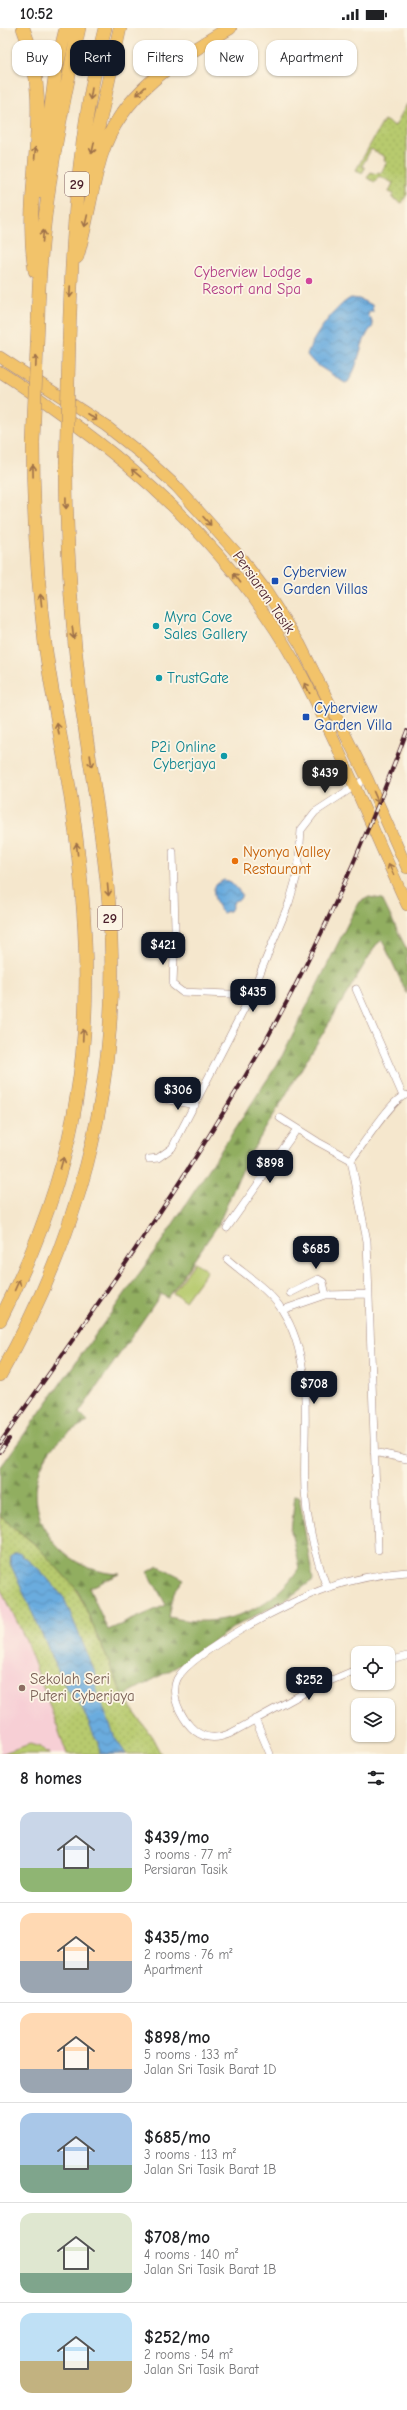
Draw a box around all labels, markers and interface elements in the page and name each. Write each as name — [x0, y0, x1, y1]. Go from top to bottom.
text: 10:52 — [20, 5, 53, 23]
chip: Buy — [12, 40, 62, 76]
chip: Rent — [70, 40, 125, 76]
chip: Filters — [133, 40, 197, 76]
chip: New — [205, 40, 258, 76]
chip: Apartment — [266, 40, 357, 76]
one-way arrow — [136, 86, 146, 96]
one-way arrow — [87, 87, 95, 100]
one-way arrow — [88, 141, 96, 154]
one-way arrow — [32, 147, 39, 160]
road number: 29 — [65, 172, 89, 196]
one-way arrow — [82, 214, 90, 227]
one-way arrow — [39, 230, 47, 243]
place label: Cyberview Lodge Resort and Spa — [194, 263, 301, 298]
marker: Cyberview Lodge Resort and Spa — [304, 276, 314, 286]
one-way arrow — [67, 285, 74, 298]
one-way arrow — [32, 355, 40, 368]
one-way arrow — [86, 412, 97, 421]
one-way arrow — [29, 465, 37, 478]
one-way arrow — [131, 469, 142, 478]
one-way arrow — [62, 496, 70, 509]
one-way arrow — [202, 516, 211, 526]
street label: Persiaran Tasik — [229, 547, 299, 637]
place label: Cyberview Garden Villas — [283, 563, 368, 598]
one-way arrow — [233, 573, 241, 584]
marker: Cyberview Garden Villas — [270, 576, 280, 586]
one-way arrow — [37, 594, 44, 607]
place label: Myra Cove Sales Gallery — [164, 608, 248, 643]
marker: Myra Cove Sales Gallery — [151, 621, 161, 631]
one-way arrow — [70, 626, 77, 639]
place label: TrustGate — [167, 669, 229, 687]
marker: TrustGate — [154, 673, 164, 683]
one-way arrow — [303, 682, 311, 694]
place label: Cyberview Garden Villa — [314, 699, 393, 734]
marker: Cyberview Garden Villa — [301, 712, 311, 722]
one-way arrow — [54, 723, 62, 736]
place label: P2i Online Cyberjaya — [151, 738, 216, 773]
marker: P2i Online Cyberjaya — [219, 751, 229, 761]
one-way arrow — [87, 754, 95, 767]
pin: $439 — [301, 760, 349, 794]
text: $439 — [311, 765, 339, 780]
one-way arrow — [373, 791, 380, 803]
one-way arrow — [73, 843, 81, 856]
place label: Nyonya Valley Restaurant — [243, 843, 331, 878]
marker: Nyonya Valley Restaurant — [230, 856, 240, 866]
one-way arrow — [387, 864, 394, 876]
one-way arrow — [104, 883, 111, 896]
road number: 29 — [98, 906, 122, 930]
pin: $421 — [139, 932, 187, 966]
text: $421 — [150, 937, 176, 952]
pin: $435 — [229, 979, 277, 1013]
text: $435 — [239, 984, 267, 999]
one-way arrow — [79, 1029, 86, 1042]
pin: $306 — [154, 1077, 202, 1111]
text: $306 — [164, 1082, 192, 1097]
pin: $898 — [246, 1150, 294, 1184]
text: $898 — [256, 1155, 284, 1170]
one-way arrow — [59, 1157, 66, 1170]
pin: $685 — [292, 1236, 340, 1270]
text: $685 — [302, 1241, 330, 1256]
one-way arrow — [14, 1279, 21, 1291]
pin: $708 — [290, 1371, 338, 1405]
text: $708 — [300, 1376, 328, 1391]
map controls — [351, 1646, 395, 1742]
button: locate — [351, 1646, 395, 1690]
pin: $252 — [285, 1667, 333, 1701]
place label: Sekolah Seri Puteri Cyberjaya — [30, 1670, 135, 1705]
text: $252 — [295, 1672, 323, 1687]
marker: Sekolah Seri Puteri Cyberjaya — [17, 1683, 27, 1693]
button: layers — [351, 1698, 395, 1742]
icon: filters — [365, 1767, 387, 1789]
text: 8 homes — [20, 1769, 82, 1788]
icon: home — [52, 1828, 100, 1876]
text: $439/mo — [144, 1828, 209, 1847]
text: 3 rooms · 77 m² — [144, 1847, 231, 1862]
text: Persiaran Tasik — [144, 1862, 228, 1877]
text: $435/mo — [144, 1928, 209, 1947]
icon: home — [52, 1929, 100, 1977]
text: 2 rooms · 76 m² — [144, 1947, 232, 1962]
text: Apartment — [144, 1962, 202, 1977]
text: $898/mo — [144, 2028, 210, 2047]
icon: home — [52, 2029, 100, 2077]
text: 5 rooms · 133 m² — [144, 2047, 238, 2062]
text: Jalan Sri Tasik Barat 1D — [144, 2062, 276, 2077]
text: $685/mo — [144, 2128, 211, 2147]
icon: home — [52, 2129, 100, 2177]
text: 3 rooms · 113 m² — [144, 2147, 236, 2162]
text: Jalan Sri Tasik Barat 1B — [144, 2162, 276, 2177]
text: $708/mo — [144, 2228, 210, 2247]
icon: home — [52, 2229, 100, 2277]
text: 4 rooms · 140 m² — [144, 2247, 238, 2262]
text: Jalan Sri Tasik Barat 1B — [144, 2262, 276, 2277]
text: $252/mo — [144, 2328, 210, 2347]
icon: home — [52, 2329, 100, 2377]
text: 2 rooms · 54 m² — [144, 2347, 233, 2362]
text: Jalan Sri Tasik Barat — [144, 2362, 259, 2377]

